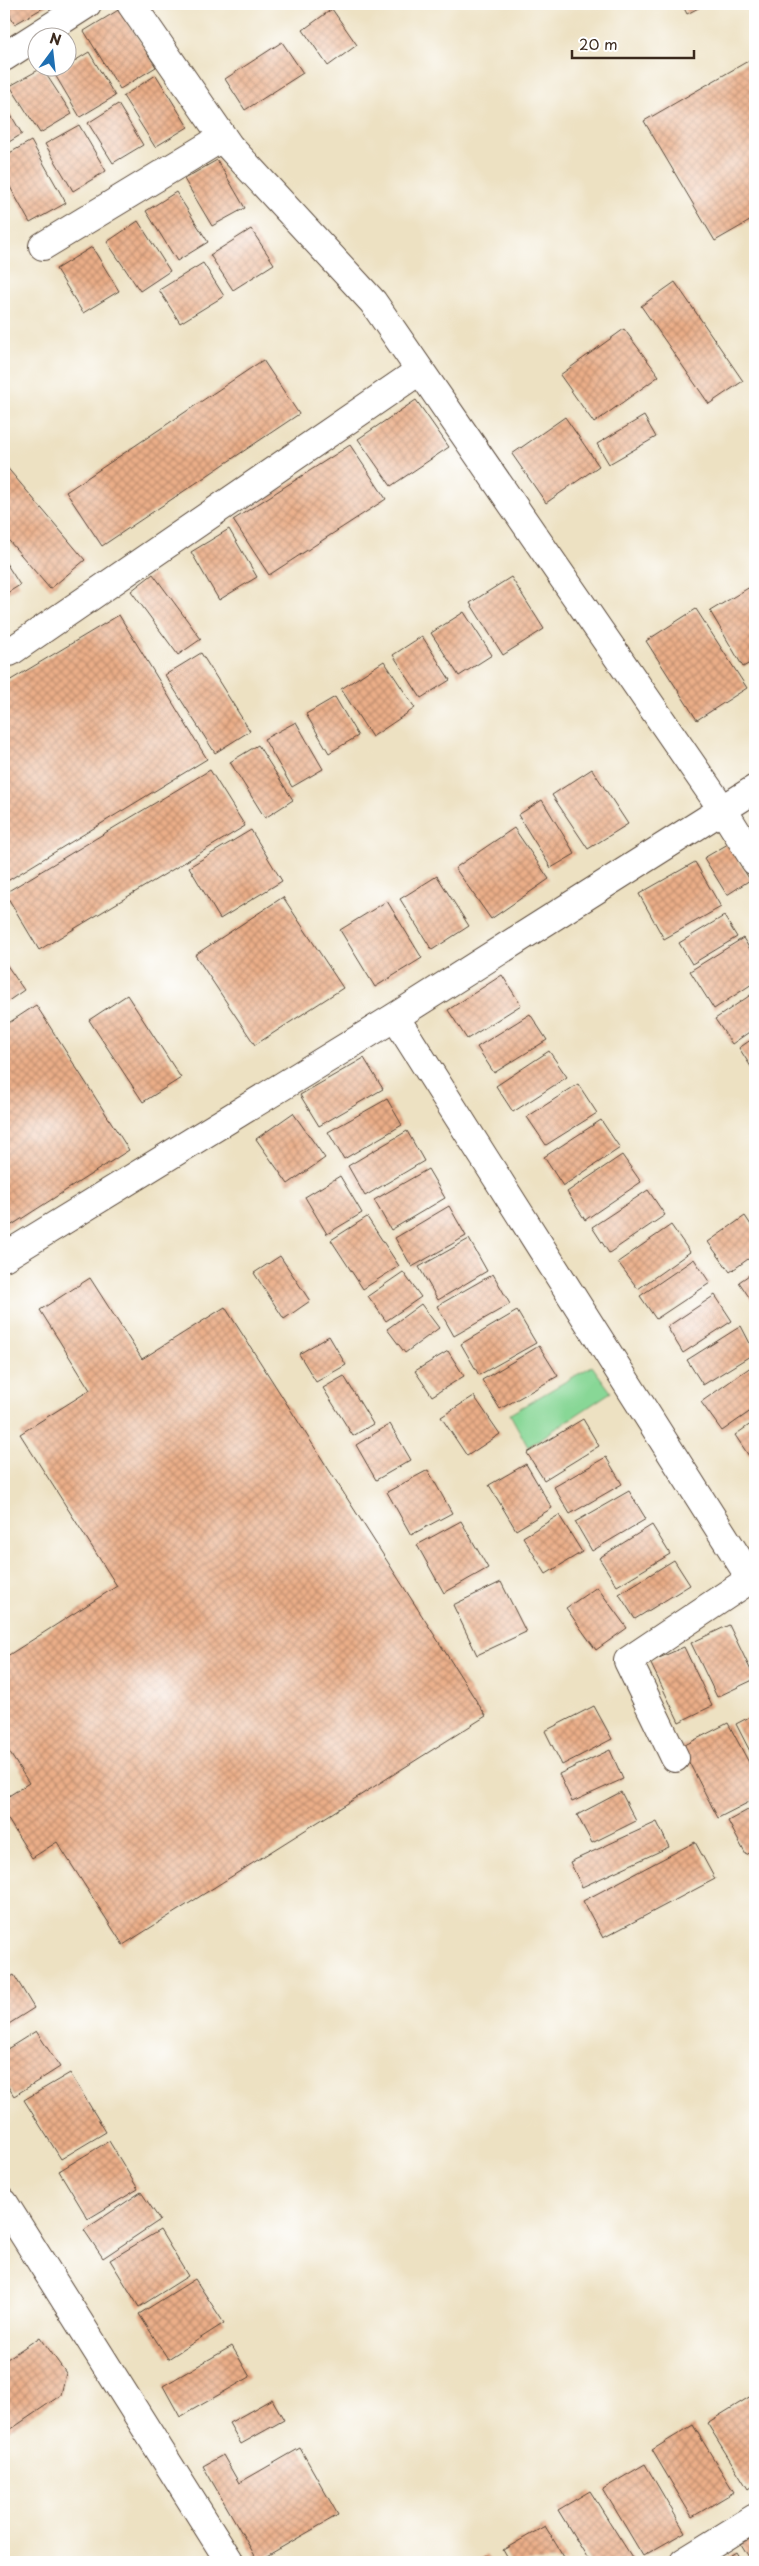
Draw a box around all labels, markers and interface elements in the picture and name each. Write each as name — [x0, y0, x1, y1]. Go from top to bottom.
text: N — [47, 27, 64, 51]
north arrow — [28, 28, 78, 78]
scale bar — [572, 28, 694, 60]
text: 20 m — [579, 32, 618, 55]

